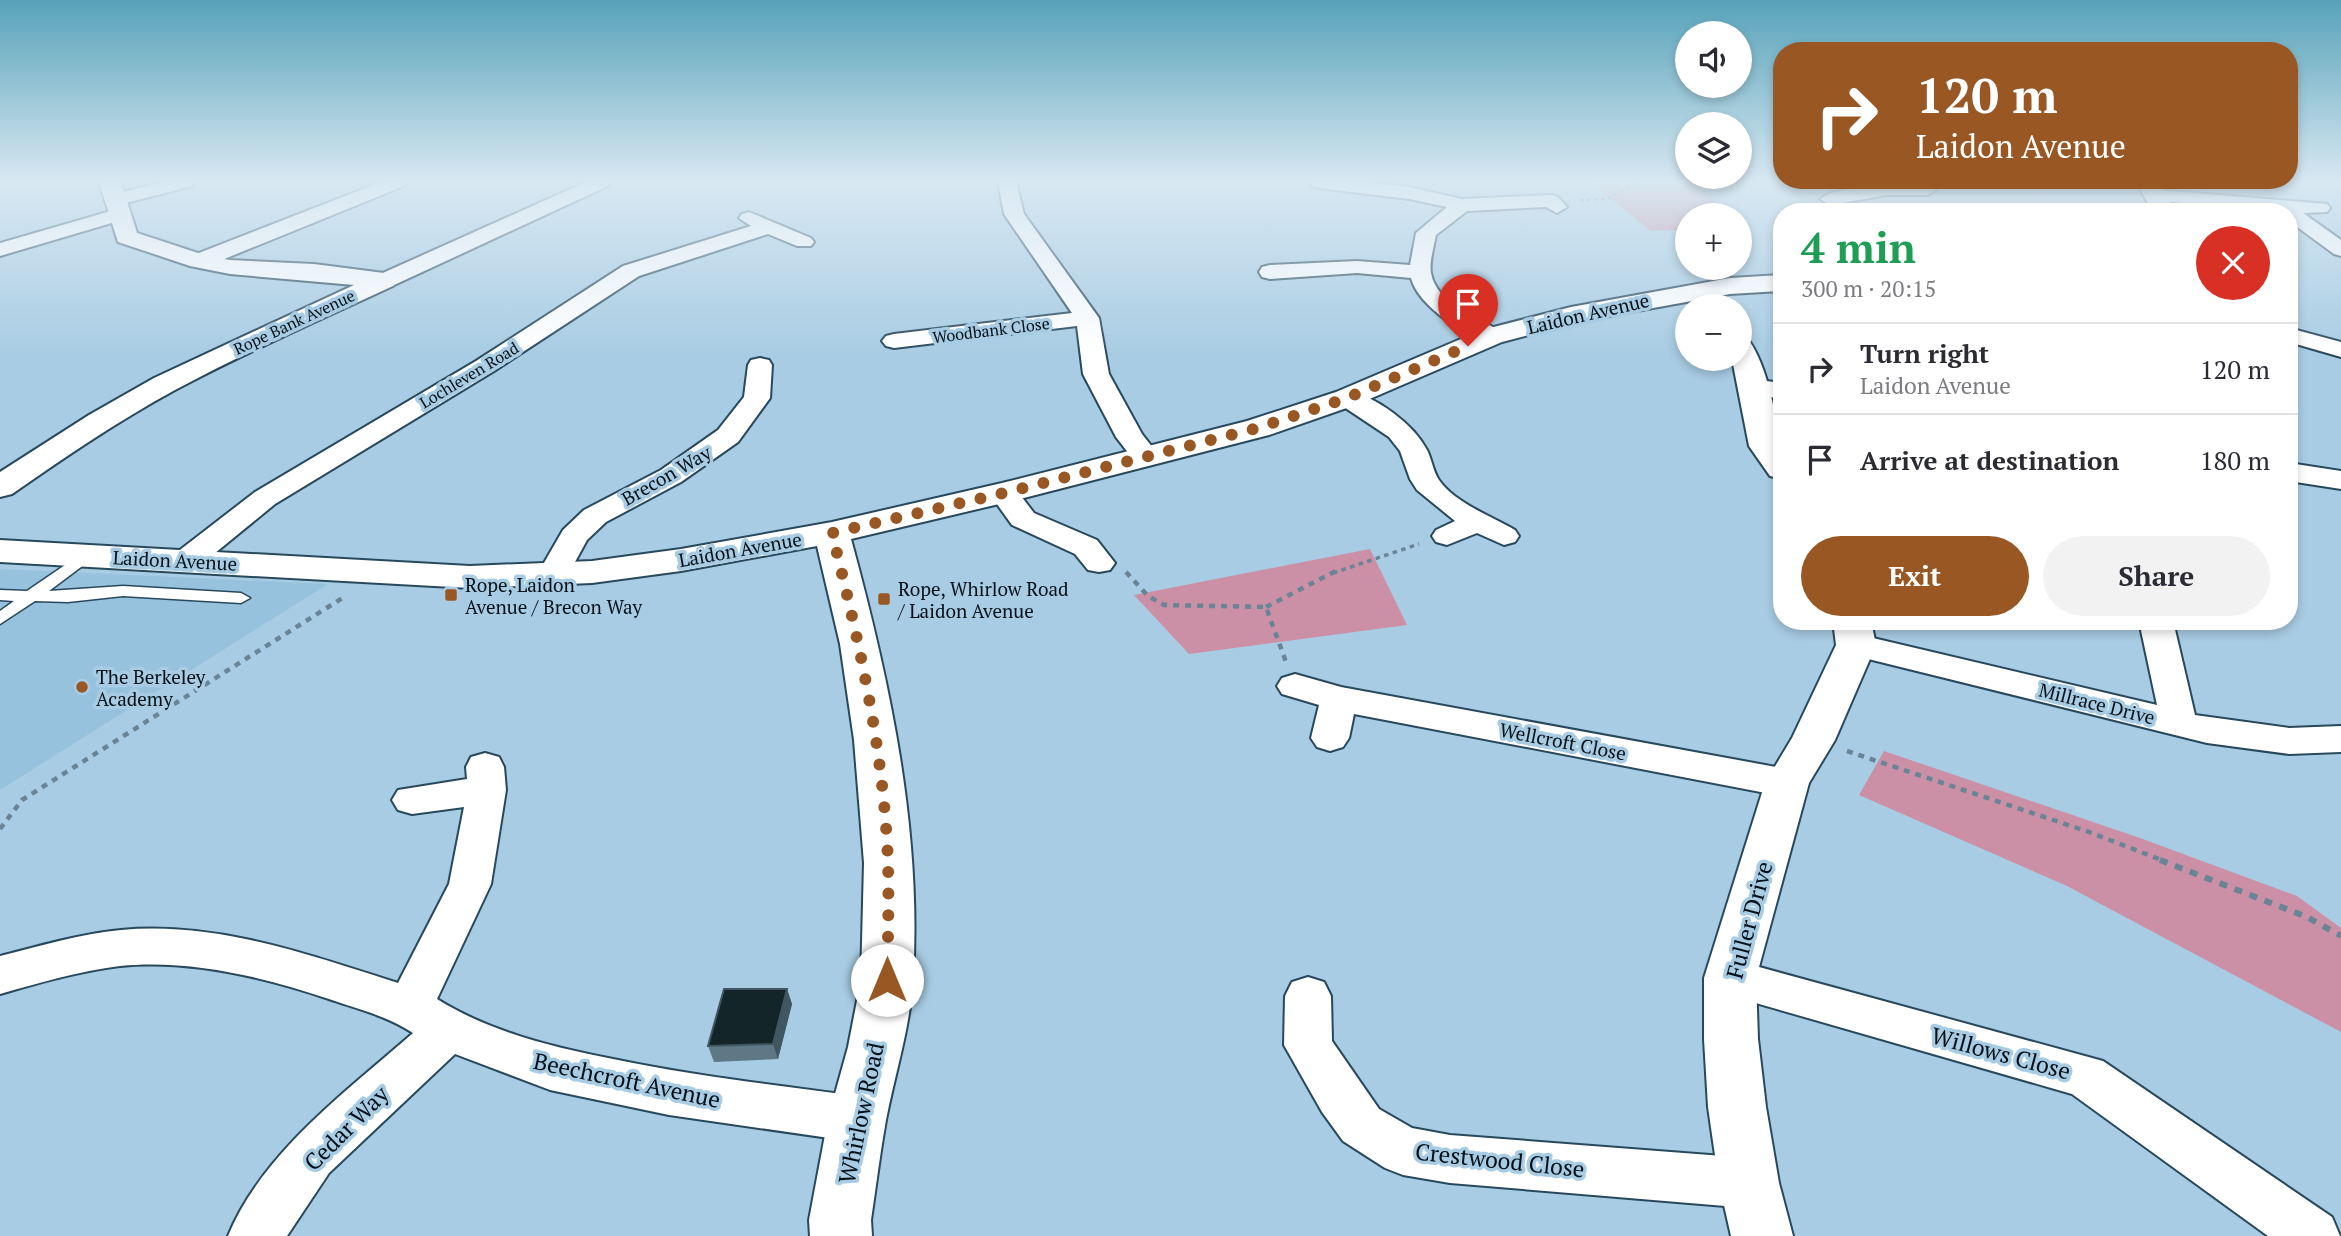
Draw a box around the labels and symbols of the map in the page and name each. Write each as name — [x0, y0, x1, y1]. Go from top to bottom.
pin — [1438, 274, 1498, 346]
street label: Rope Bank Avenue — [230, 284, 358, 360]
street label: Laidon Avenue — [1525, 287, 1651, 339]
street label: Woodbank Close — [931, 312, 1051, 348]
street label: Lochleven Road — [415, 337, 523, 413]
street label: Brecon Way — [617, 439, 716, 511]
street label: Laidon Avenue — [677, 526, 803, 572]
street label: Laidon Avenue — [112, 544, 238, 576]
place label: Rope, Laidon Avenue / Brecon Way — [465, 572, 643, 619]
place label: Rope, Whirlow Road / Laidon Avenue — [897, 576, 1069, 623]
marker: Rope, Laidon Avenue / Brecon Way — [443, 587, 459, 603]
marker: Rope, Whirlow Road / Laidon Avenue — [876, 591, 892, 607]
place label: The Berkeley Academy — [96, 664, 206, 711]
street label: Millrace Drive — [2036, 677, 2158, 729]
marker: The Berkeley Academy — [74, 679, 90, 695]
street label: Wellcroft Close — [1498, 716, 1628, 766]
street label: Fuller Drive — [1718, 858, 1780, 982]
position arrow — [850, 943, 924, 1017]
street label: Willows Close — [1928, 1020, 2074, 1086]
street label: Whirlow Road — [831, 1039, 891, 1187]
street label: Beechcroft Avenue — [531, 1045, 723, 1115]
street label: Cedar Way — [297, 1079, 395, 1177]
street label: Crestwood Close — [1414, 1136, 1586, 1184]

